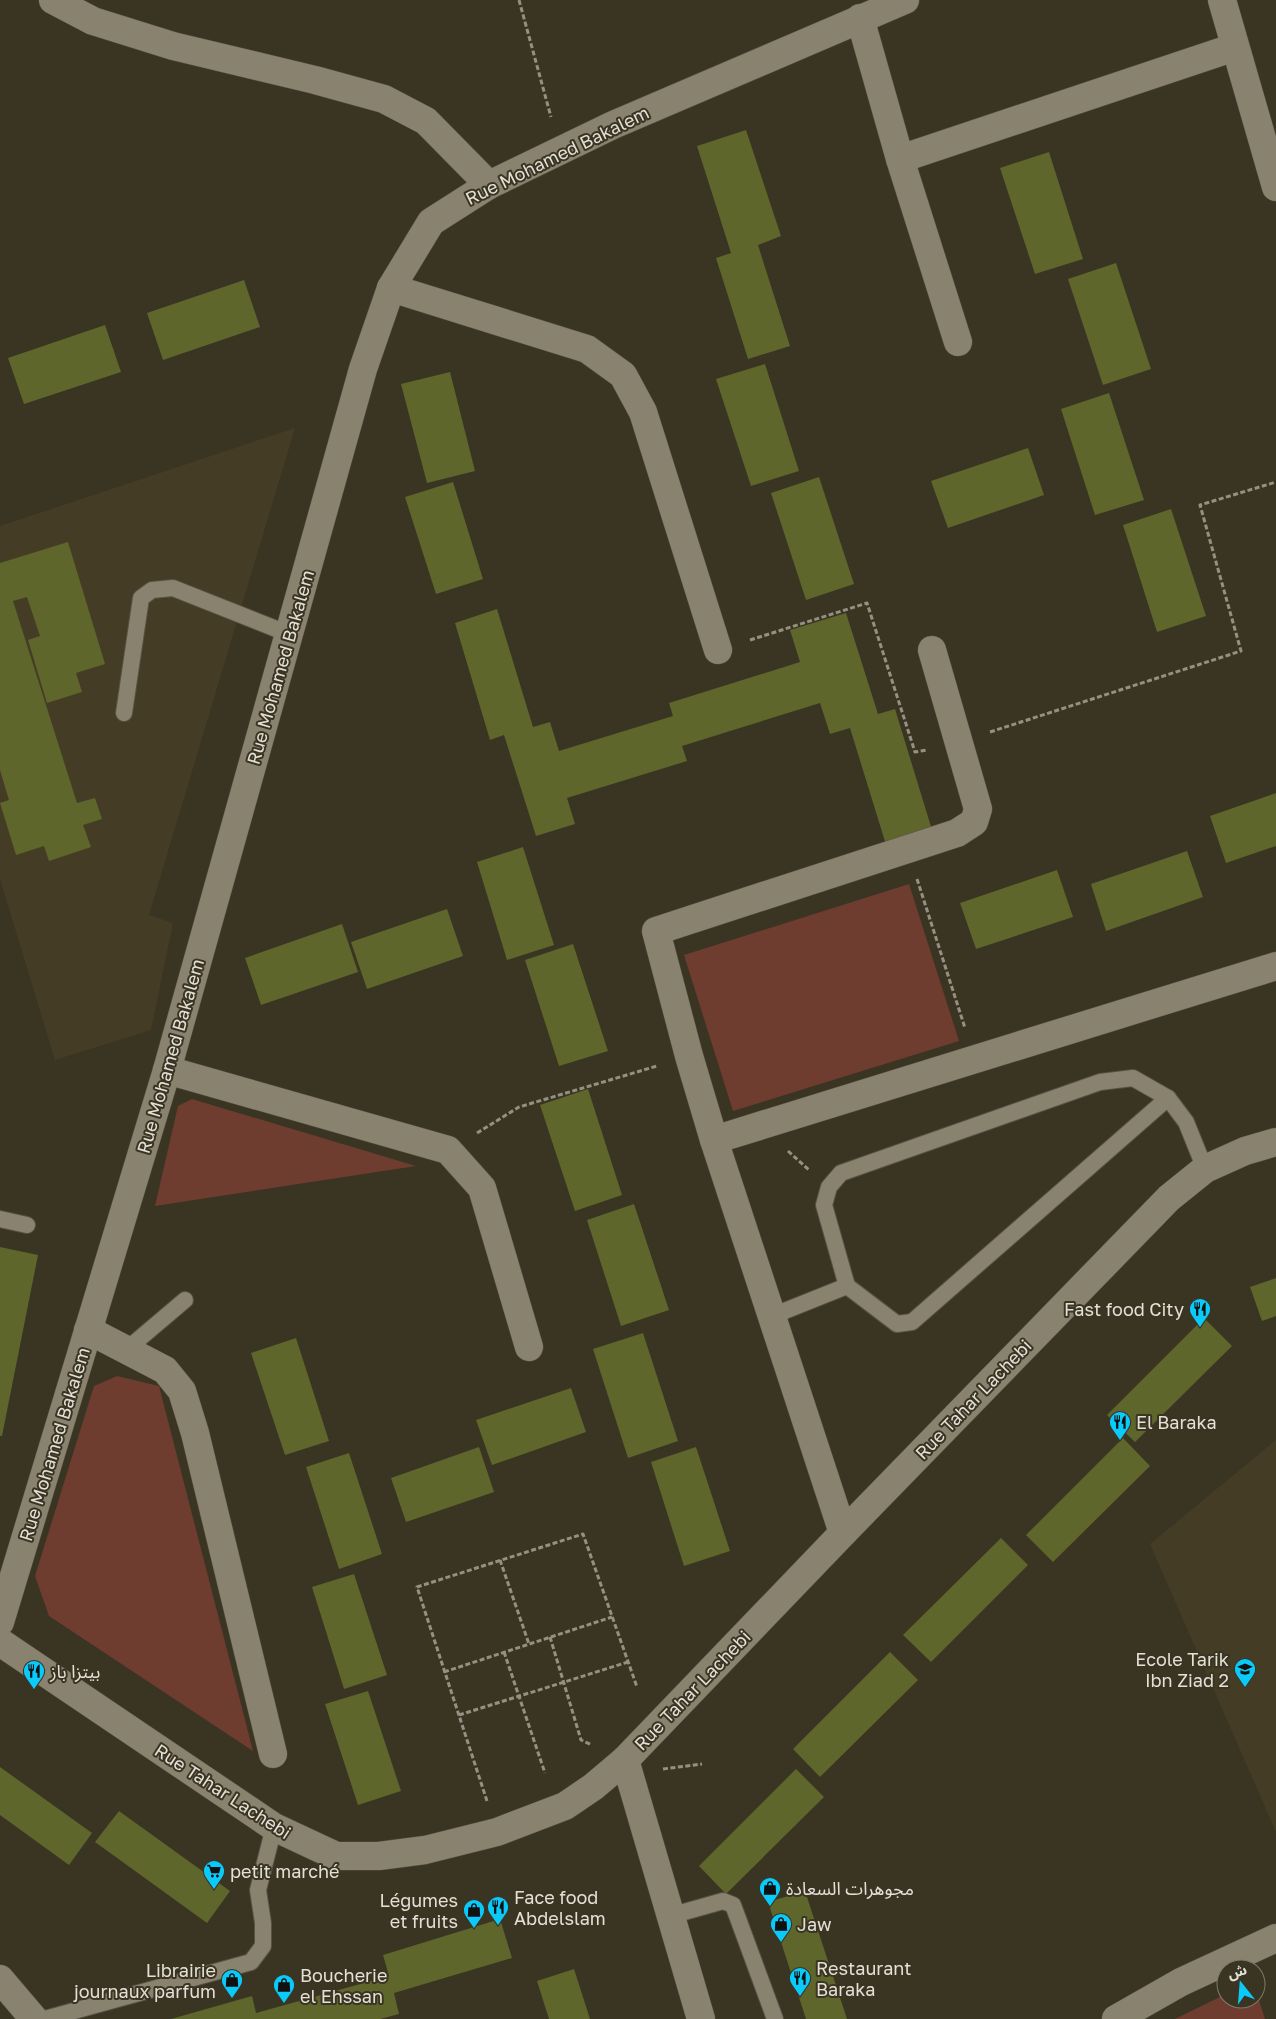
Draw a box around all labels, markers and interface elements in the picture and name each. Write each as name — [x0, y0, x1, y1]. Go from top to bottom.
street label: Rue Mohamed Bakalem — [462, 101, 652, 209]
street label: Rue Mohamed Bakalem — [242, 567, 318, 767]
street label: Rue Mohamed Bakalem — [132, 956, 208, 1156]
restaurant icon: Fast food City — [1188, 1297, 1212, 1328]
place label: Fast food City — [1064, 1298, 1184, 1320]
street label: Rue Tahar Lachebi — [910, 1335, 1036, 1463]
street label: Rue Mohamed Bakalem — [14, 1344, 94, 1544]
restaurant icon: El Baraka — [1108, 1410, 1132, 1441]
place label: El Baraka — [1136, 1411, 1217, 1433]
street label: Rue Tahar Lachebi — [629, 1626, 755, 1754]
place label: Ecole Tarik Ibn Ziad 2 — [1135, 1648, 1229, 1691]
school or university icon: Ecole Tarik Ibn Ziad 2 — [1233, 1657, 1257, 1688]
restaurant icon: بيتزا باز — [22, 1659, 46, 1690]
place label: بيتزا باز — [49, 1660, 100, 1683]
street label: Rue Tahar Lachebi — [151, 1739, 295, 1843]
supermarket icon: petit marché — [202, 1859, 226, 1890]
place label: petit marché — [230, 1860, 340, 1882]
shop icon: مجوهرات السعادة — [758, 1876, 782, 1907]
place label: مجوهرات السعادة — [786, 1877, 914, 1900]
place label: Face food Abdelslam — [514, 1886, 606, 1929]
place label: Légumes et fruits — [380, 1889, 458, 1932]
restaurant icon: Face food Abdelslam — [486, 1895, 510, 1926]
shop icon: Légumes et fruits — [462, 1898, 486, 1929]
shop icon: Jaw — [769, 1912, 793, 1943]
place label: Jaw — [797, 1913, 832, 1935]
place label: Restaurant Baraka — [816, 1957, 911, 2000]
place label: Librairie journaux parfum — [73, 1959, 216, 2002]
north arrow — [1216, 1959, 1266, 2009]
text: ش — [1225, 1960, 1249, 1982]
place label: Boucherie el Ehssan — [300, 1964, 387, 2007]
restaurant icon: Restaurant Baraka — [788, 1966, 812, 1997]
shop icon: Librairie journaux parfum — [220, 1968, 244, 1999]
shop icon: Boucherie el Ehssan — [272, 1973, 296, 2004]

